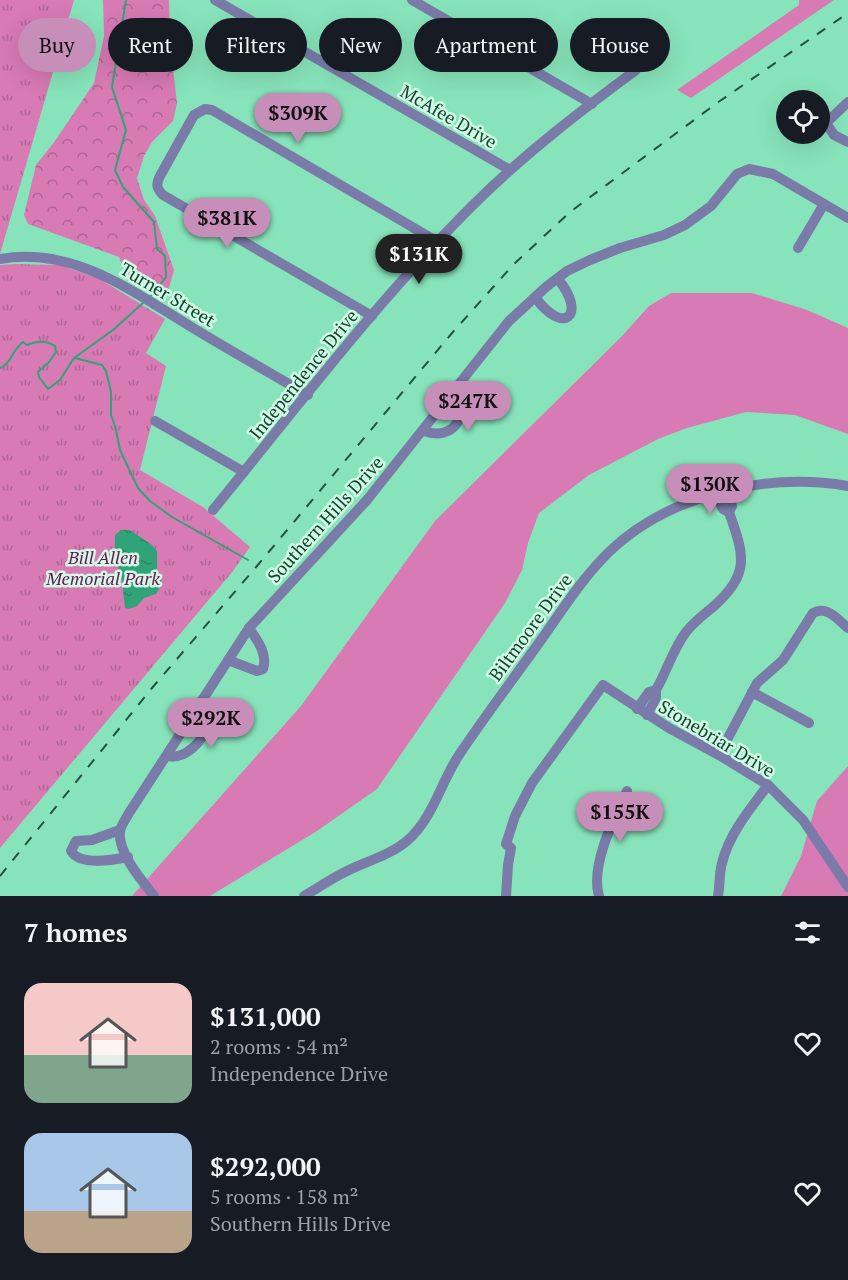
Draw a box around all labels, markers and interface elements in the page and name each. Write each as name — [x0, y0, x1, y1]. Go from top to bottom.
chip: Buy — [18, 18, 96, 72]
chip: Rent — [108, 18, 193, 72]
chip: Filters — [205, 18, 307, 72]
chip: New — [319, 18, 402, 72]
chip: Apartment — [414, 18, 558, 72]
chip: House — [570, 18, 670, 72]
street label: McAfee Drive — [396, 79, 502, 153]
map controls — [776, 90, 830, 144]
button: locate — [776, 90, 830, 144]
pin: $309K — [256, 93, 340, 144]
text: $309K — [268, 99, 328, 126]
pin: $381K — [185, 198, 269, 249]
text: $381K — [197, 204, 257, 231]
pin: $131K — [377, 234, 461, 285]
text: $131K — [389, 240, 449, 267]
street label: Turner Street — [116, 256, 220, 332]
street label: Independence Drive — [243, 304, 363, 444]
pin: $247K — [426, 381, 510, 432]
text: $247K — [438, 387, 498, 414]
street label: Southern Hills Drive — [262, 451, 388, 587]
pin: $130K — [668, 464, 752, 515]
text: $130K — [680, 470, 740, 497]
park label: Bill Allen Memorial Park — [45, 545, 160, 590]
street label: Biltmoore Drive — [483, 568, 577, 686]
street label: Stonebriar Drive — [654, 694, 780, 782]
pin: $292K — [169, 698, 253, 749]
text: $292K — [181, 704, 241, 731]
pin: $155K — [578, 792, 662, 843]
text: $155K — [590, 798, 650, 825]
text: 7 homes — [24, 915, 128, 949]
icon: filters — [791, 916, 824, 949]
text: $131,000 — [210, 999, 321, 1033]
icon: home — [72, 1007, 144, 1079]
icon: heart — [791, 1027, 824, 1060]
text: 2 rooms · 54 m² — [210, 1033, 348, 1060]
text: Independence Drive — [210, 1060, 388, 1087]
text: $292,000 — [210, 1149, 321, 1183]
icon: home — [72, 1157, 144, 1229]
icon: heart — [791, 1177, 824, 1210]
text: 5 rooms · 158 m² — [210, 1183, 358, 1210]
text: Southern Hills Drive — [210, 1210, 391, 1237]

